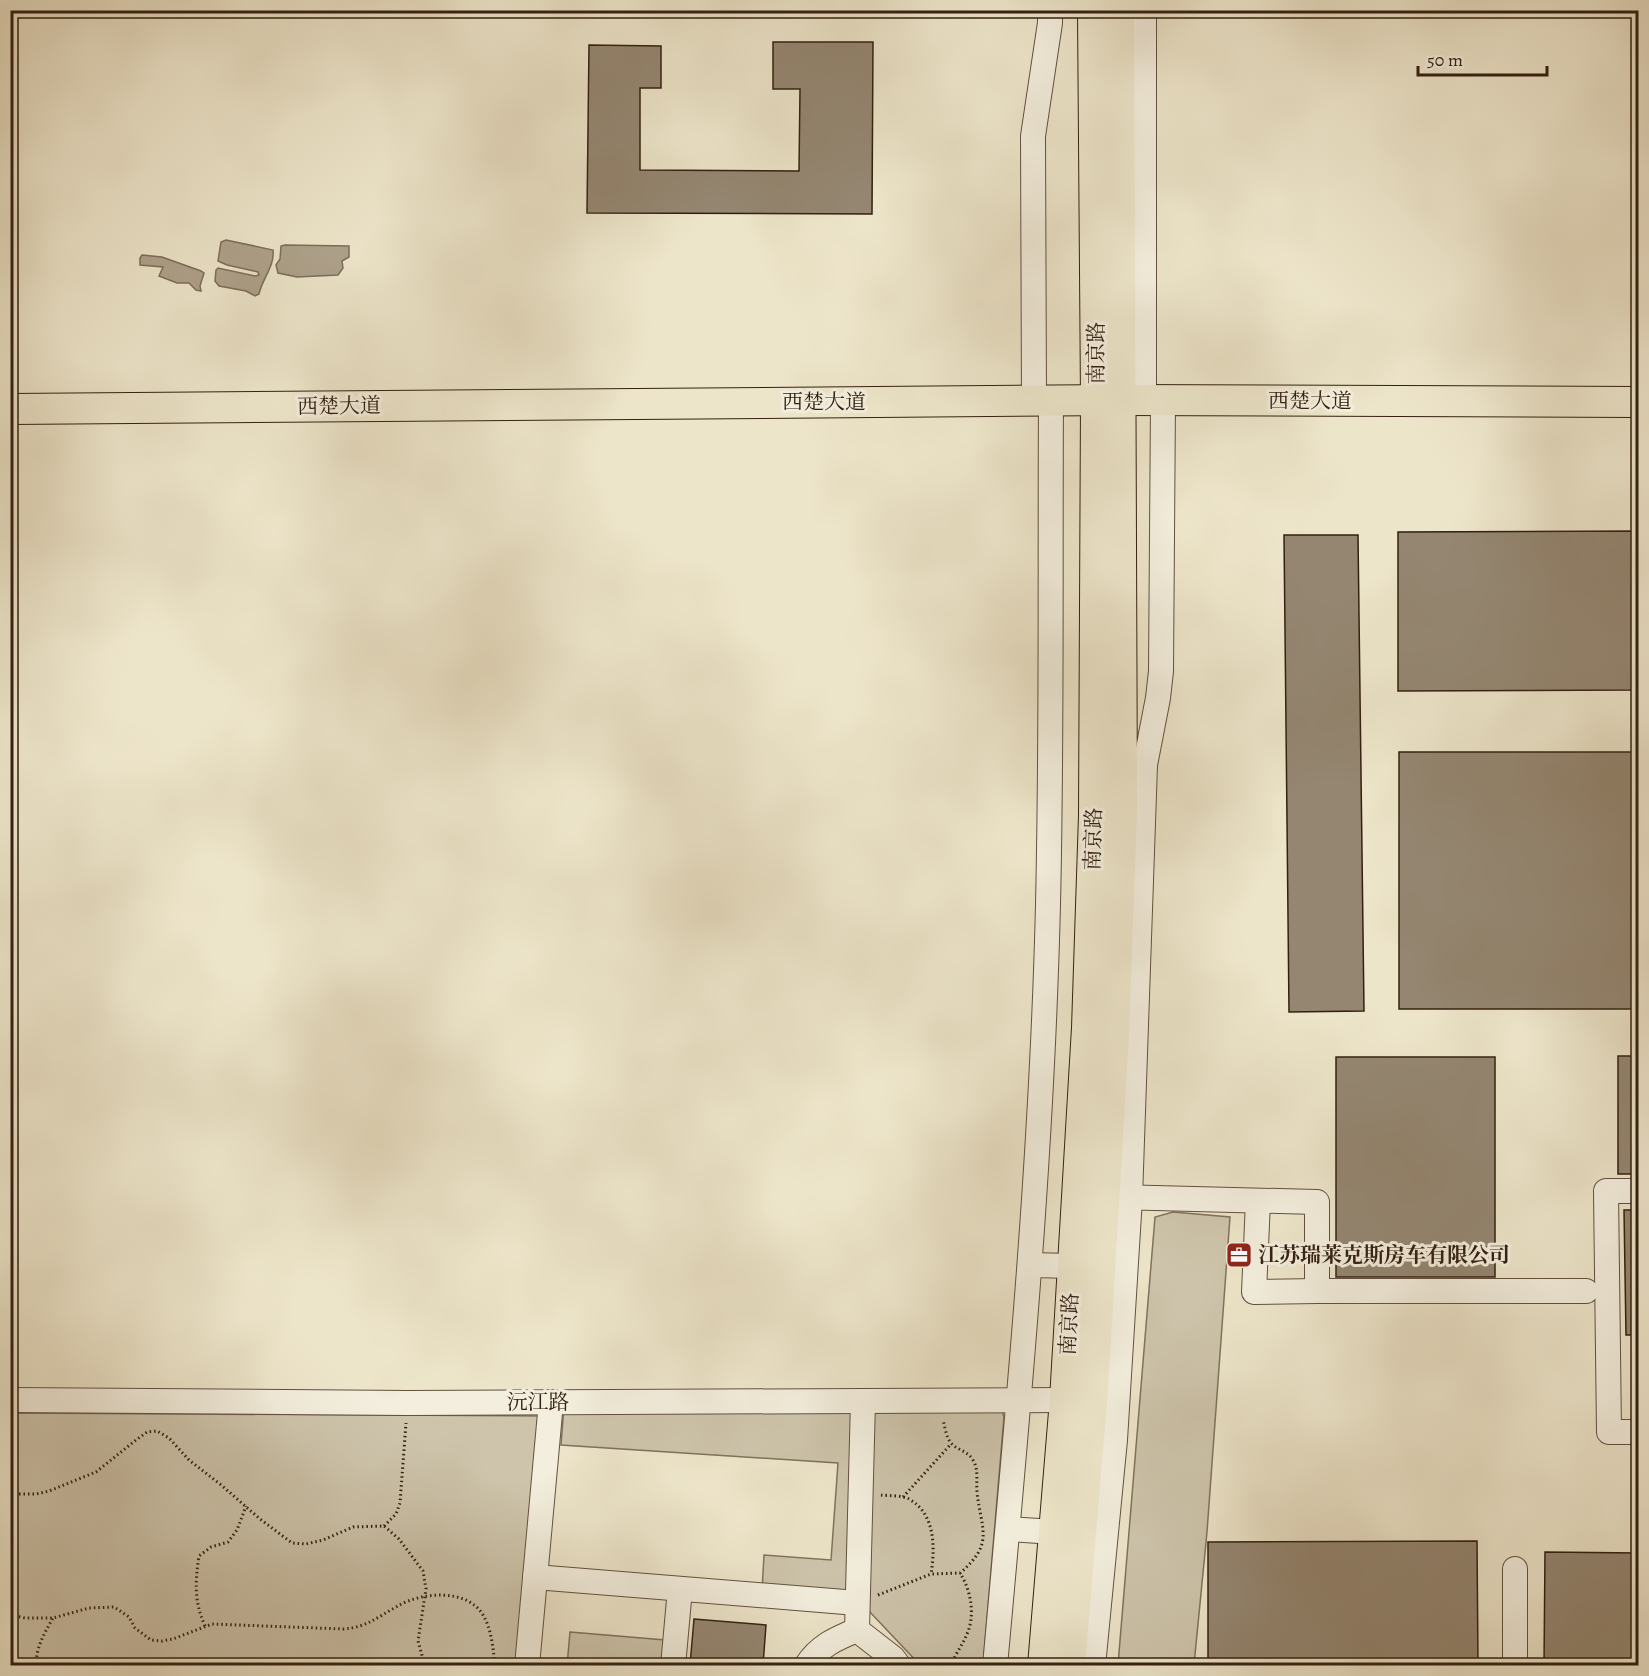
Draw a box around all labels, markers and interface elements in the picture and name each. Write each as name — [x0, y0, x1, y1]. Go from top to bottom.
scale bar — [1418, 39, 1547, 77]
text: 50 m — [1427, 48, 1463, 72]
street label: 南京路 — [1082, 322, 1110, 385]
street label: 西楚大道 — [1268, 387, 1352, 415]
street label: 西楚大道 — [782, 388, 866, 416]
street label: 西楚大道 — [297, 391, 381, 421]
street label: 南京路 — [1078, 807, 1108, 871]
office icon: 江苏瑞莱克斯房车有限公司 — [1224, 1240, 1254, 1270]
place label: 江苏瑞莱克斯房车有限公司 — [1258, 1241, 1510, 1269]
street label: 南京路 — [1053, 1292, 1085, 1356]
street label: 沅江路 — [507, 1388, 570, 1416]

